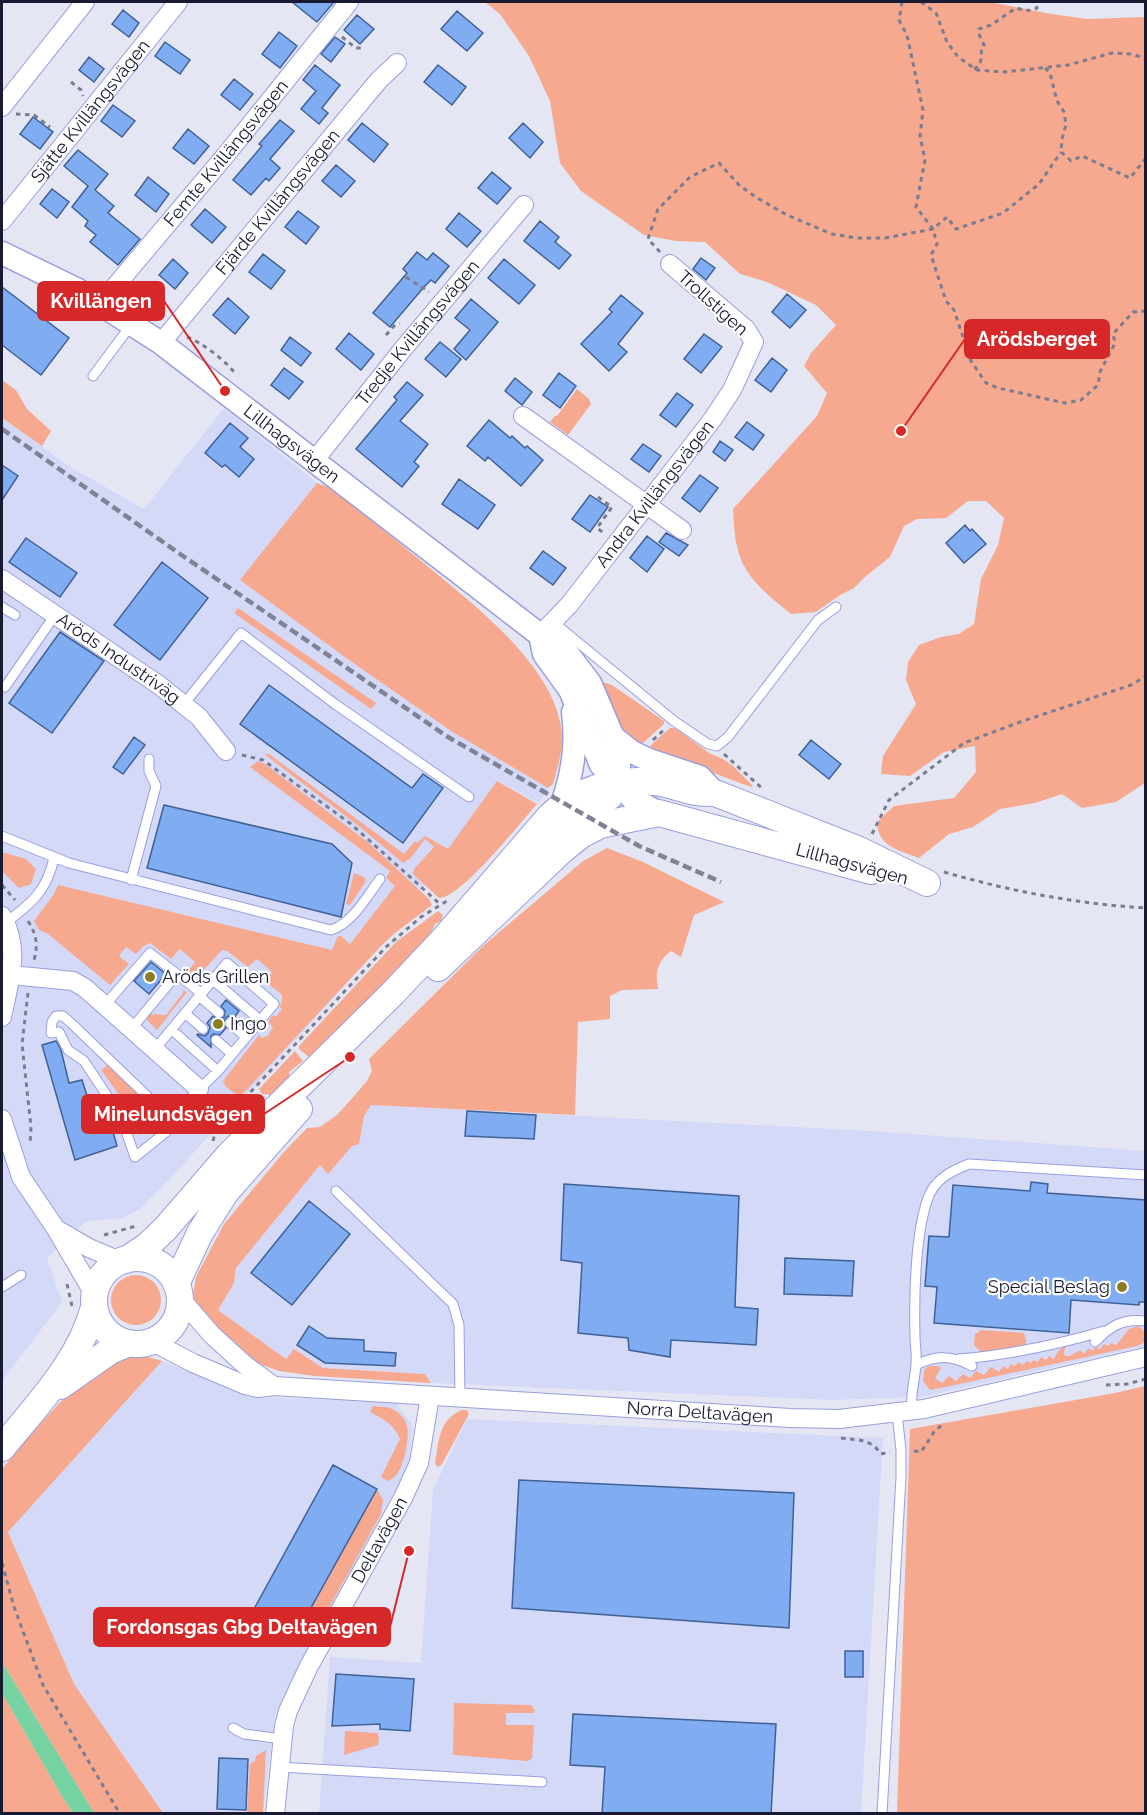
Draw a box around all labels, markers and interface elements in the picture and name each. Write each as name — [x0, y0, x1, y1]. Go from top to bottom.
street label: Sjätte Kvillängsvägen — [26, 35, 154, 187]
street label: Femte Kvillängsvägen — [159, 75, 292, 231]
street label: Fjärde Kvillängsvägen — [211, 125, 344, 279]
street label: Tredje Kvillängsvägen — [351, 255, 483, 409]
street label: Trollstigen — [674, 266, 753, 339]
callout: Kvillängen — [38, 282, 164, 320]
text: Kvillängen — [50, 289, 152, 313]
callout: Arödsberget — [965, 320, 1109, 358]
text: Arödsberget — [977, 327, 1098, 351]
street label: Lillhagsvägen — [240, 400, 344, 487]
street label: Andra Kvillängsvägen — [591, 416, 718, 571]
street label: Aröds Industriväg — [53, 608, 185, 708]
street label: Lillhagsvägen — [794, 838, 911, 889]
place label: Aröds Grillen — [162, 966, 269, 987]
marker: Aröds Grillen — [143, 970, 157, 984]
place label: Ingo — [230, 1013, 267, 1034]
marker: Ingo — [211, 1017, 225, 1031]
callout: Minelundsvägen — [82, 1095, 264, 1133]
text: Minelundsvägen — [94, 1102, 252, 1126]
place label: Special Beslag — [988, 1276, 1110, 1297]
marker: Special Beslag — [1115, 1280, 1129, 1294]
street label: Norra Deltavägen — [626, 1397, 774, 1427]
street label: Deltavägen — [347, 1493, 411, 1586]
callout: Fordonsgas Gbg Deltavägen — [94, 1608, 390, 1646]
text: Fordonsgas Gbg Deltavägen — [106, 1615, 378, 1639]

